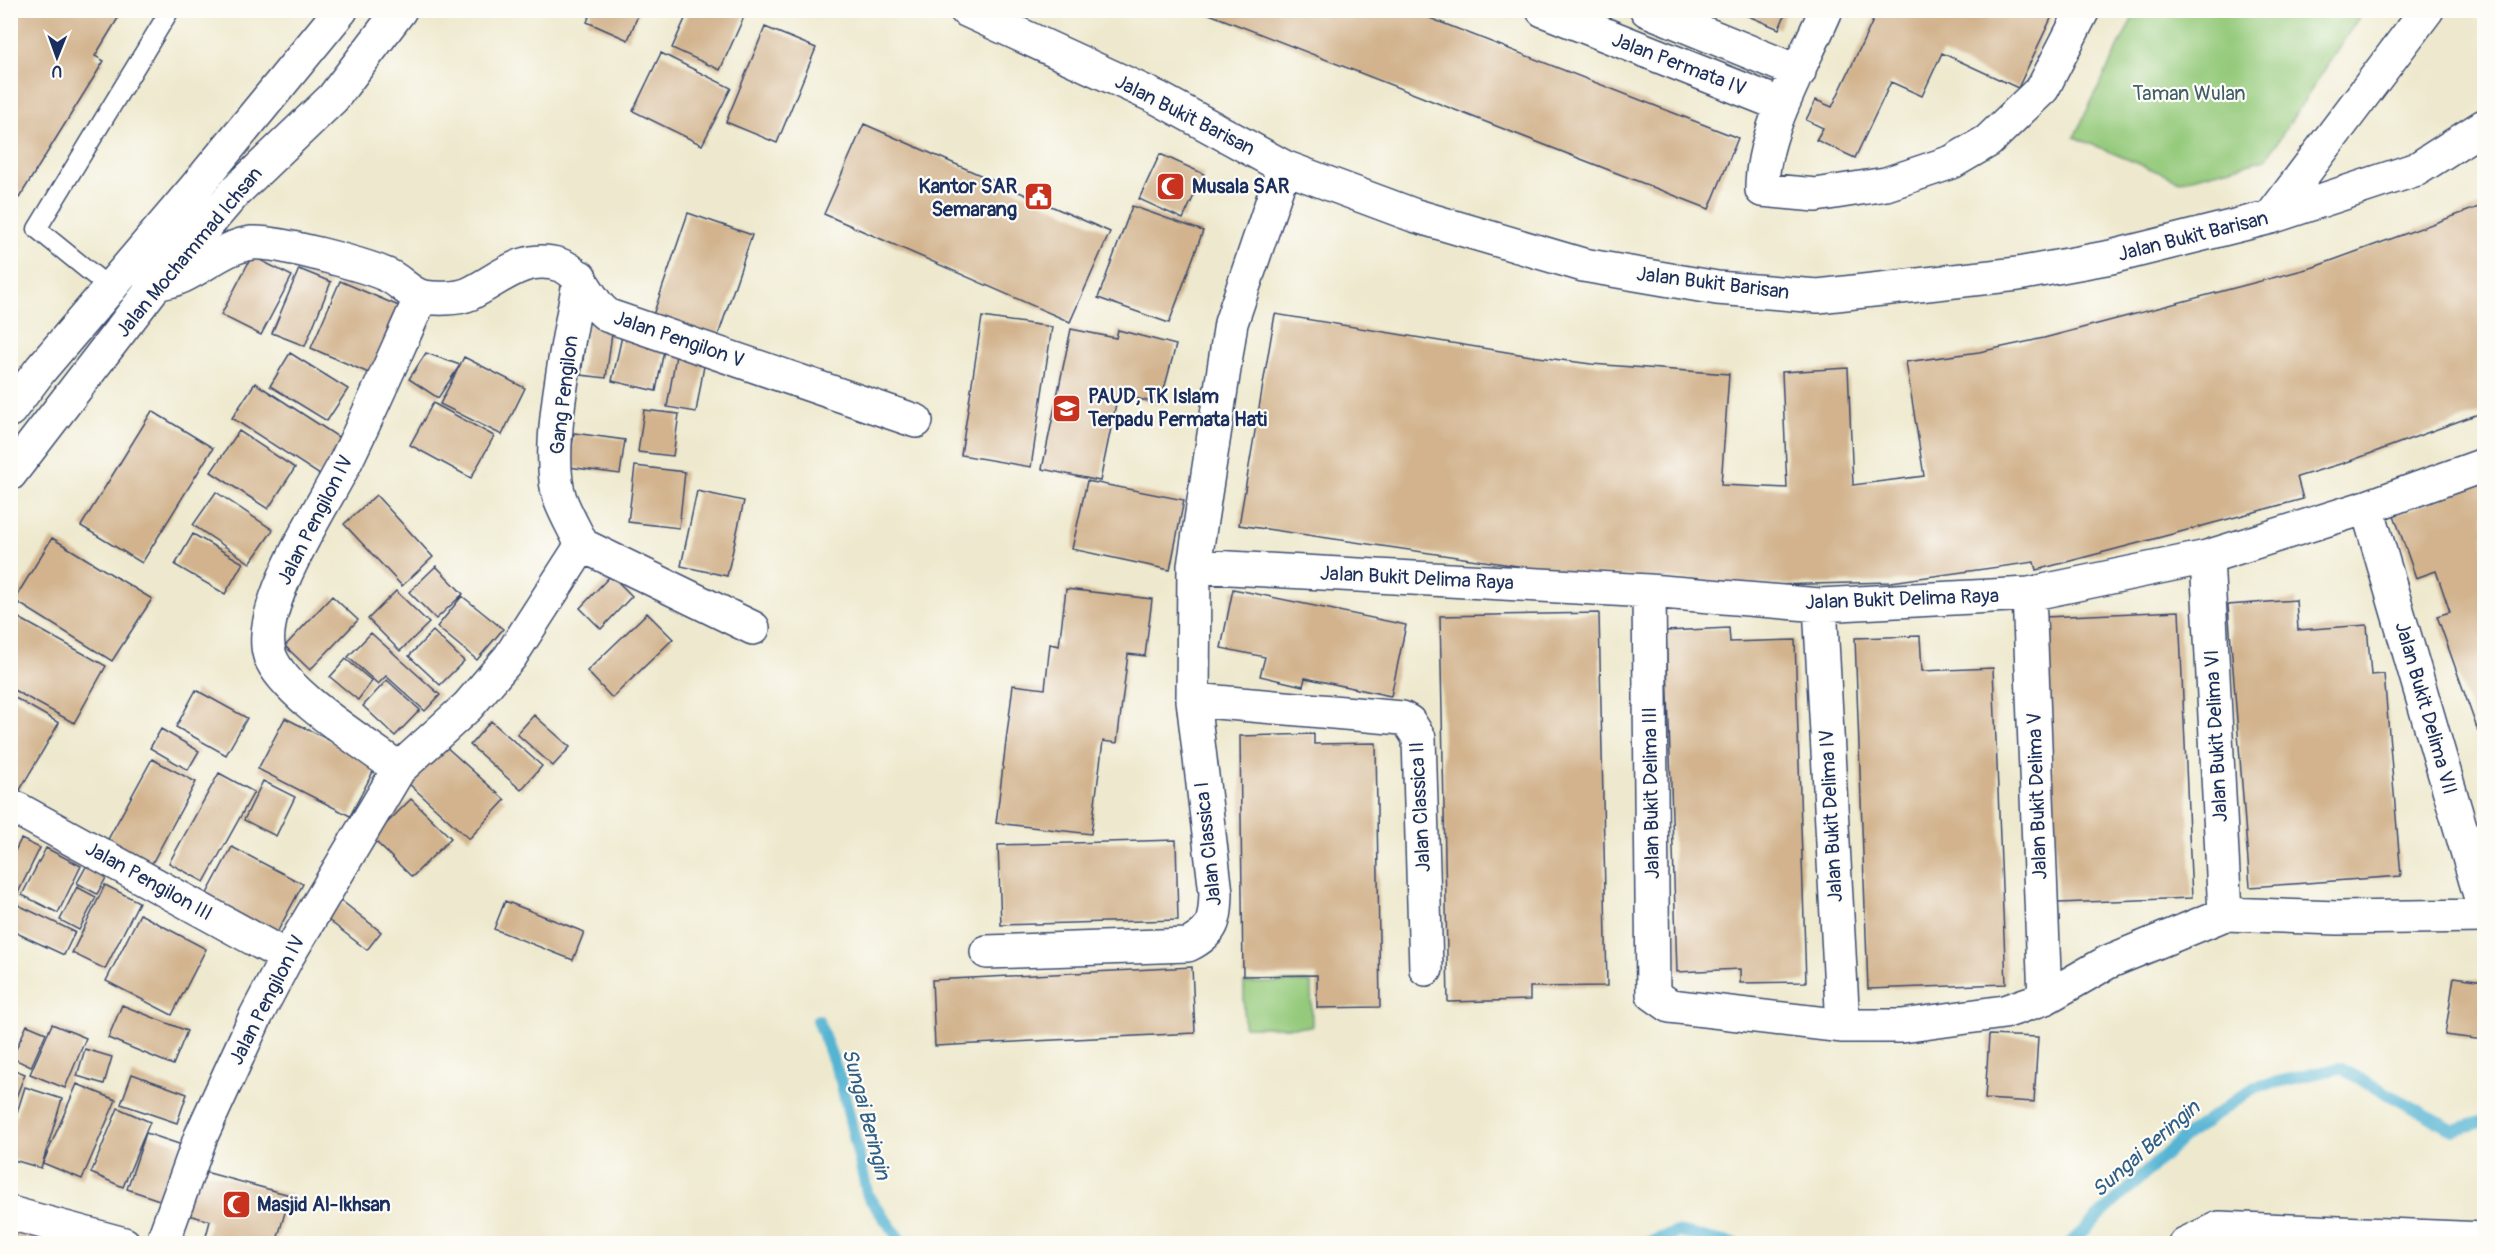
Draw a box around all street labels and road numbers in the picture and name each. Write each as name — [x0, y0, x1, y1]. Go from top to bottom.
street label: Jalan Permata IV — [1608, 27, 1750, 101]
street label: Jalan Bukit Barisan — [1111, 69, 1259, 161]
street label: Jalan Mochammad Ichsan — [110, 162, 268, 342]
street label: Jalan Bukit Barisan — [2115, 205, 2271, 267]
street label: Jalan Bukit Barisan — [1635, 261, 1791, 305]
street label: Jalan Pengilon V — [610, 305, 748, 373]
street label: Gang Pengilon — [544, 334, 584, 456]
street label: Jalan Pengilon IV — [272, 451, 358, 589]
street label: Jalan Bukit Delima Raya — [1319, 560, 1515, 596]
street label: Jalan Bukit Delima Raya — [1805, 583, 1999, 615]
street label: Jalan Bukit Delima VII — [2389, 619, 2463, 797]
street label: Jalan Bukit Delima VI — [2199, 649, 2233, 823]
street label: Jalan Bukit Delima III — [1637, 707, 1665, 879]
street label: Jalan Bukit Delima V — [2022, 712, 2052, 880]
street label: Jalan Bukit Delima IV — [1814, 729, 1848, 903]
street label: Jalan Classica II — [1404, 741, 1436, 873]
street label: Jalan Classica I — [1189, 780, 1227, 908]
street label: Jalan Pengilon III — [81, 836, 217, 926]
street label: Jalan Pengilon IV — [224, 931, 310, 1069]

